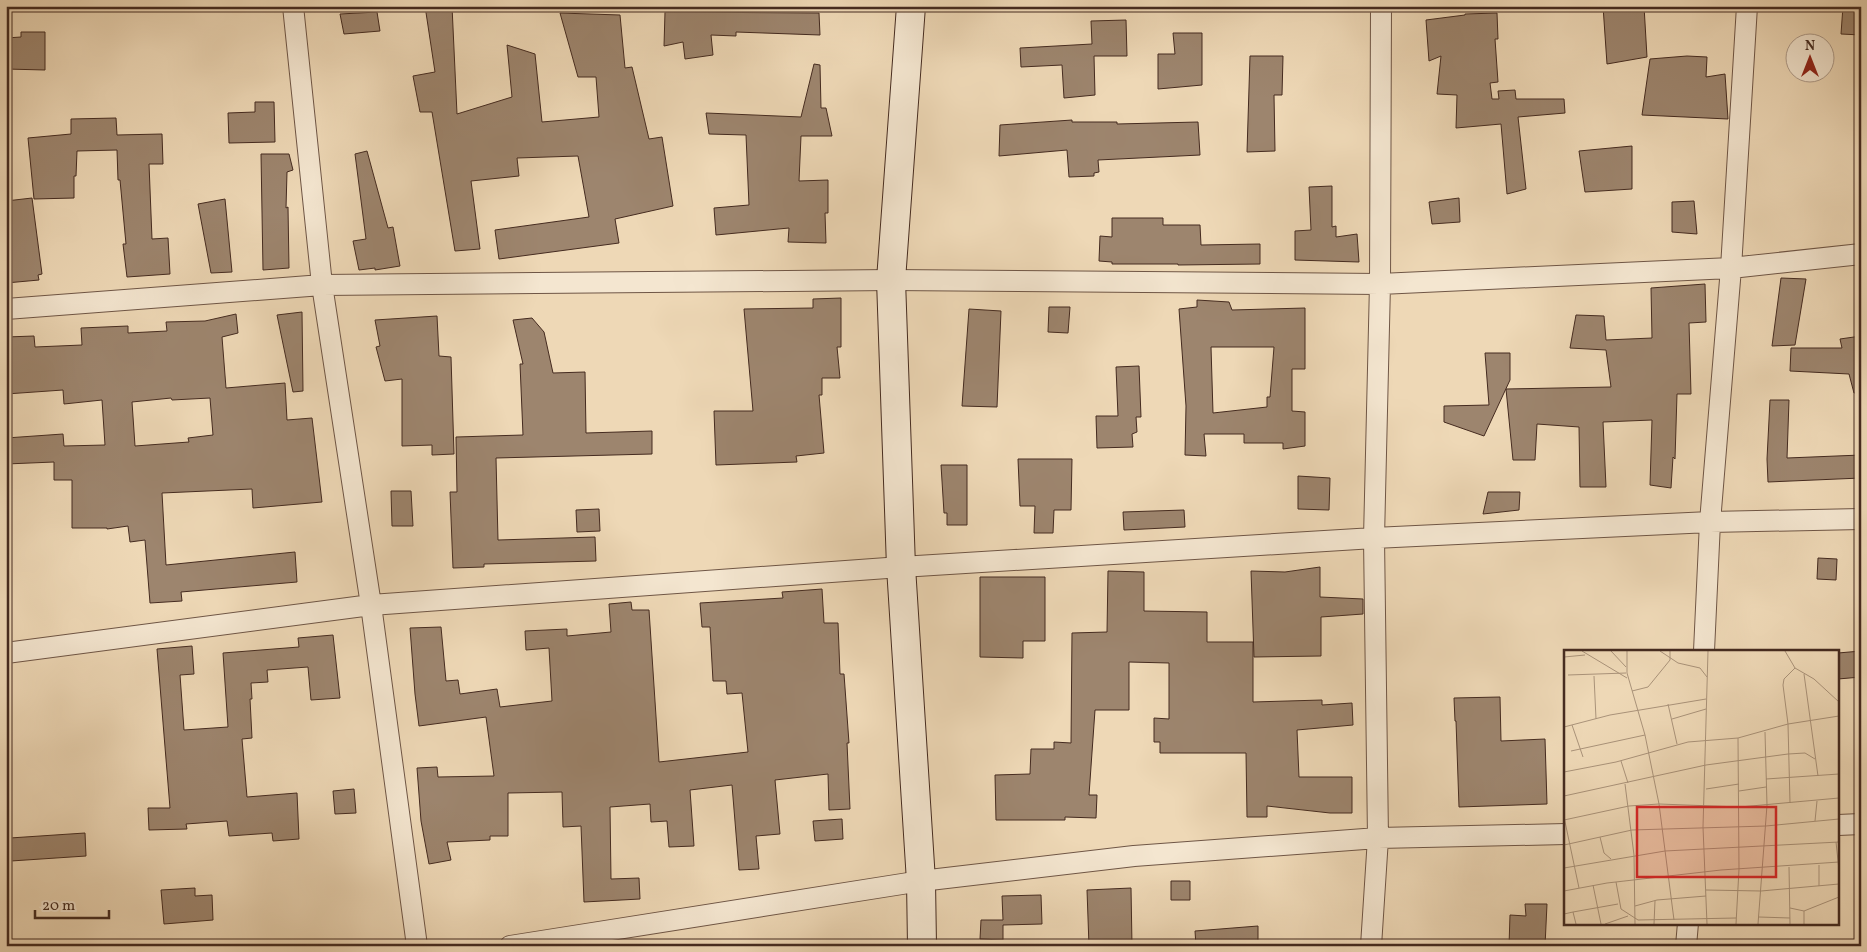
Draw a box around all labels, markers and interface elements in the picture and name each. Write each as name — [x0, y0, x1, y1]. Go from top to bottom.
north arrow — [1784, 32, 1834, 82]
text: N — [1805, 37, 1815, 56]
inset map — [1564, 650, 1840, 924]
scale bar — [35, 887, 109, 919]
text: 20 m — [42, 896, 75, 917]

